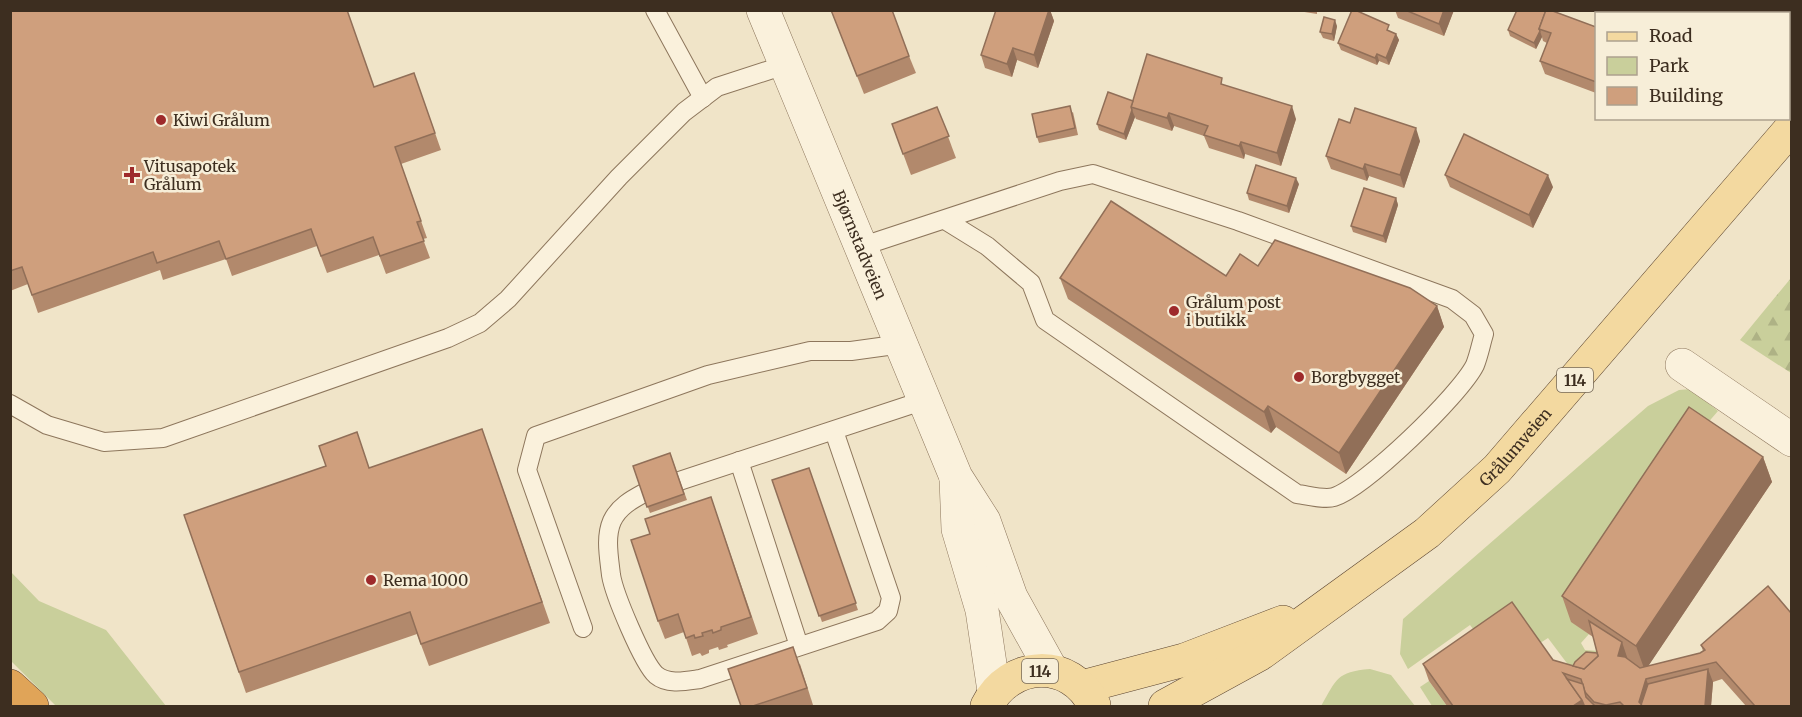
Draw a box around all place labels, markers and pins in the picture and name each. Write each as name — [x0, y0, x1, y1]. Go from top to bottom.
place label: Kiwi Grålum — [173, 110, 270, 130]
marker: Kiwi Grålum — [154, 113, 168, 127]
place label: Vitusapotek Grålum — [143, 156, 237, 194]
marker: Vitusapotek Grålum — [125, 168, 139, 182]
place label: Grålum post i butikk — [1186, 292, 1282, 330]
marker: Grålum post i butikk — [1167, 304, 1181, 318]
place label: Borgbygget — [1311, 367, 1401, 387]
marker: Borgbygget — [1292, 370, 1306, 384]
place label: Rema 1000 — [383, 570, 468, 590]
marker: Rema 1000 — [364, 573, 378, 587]

